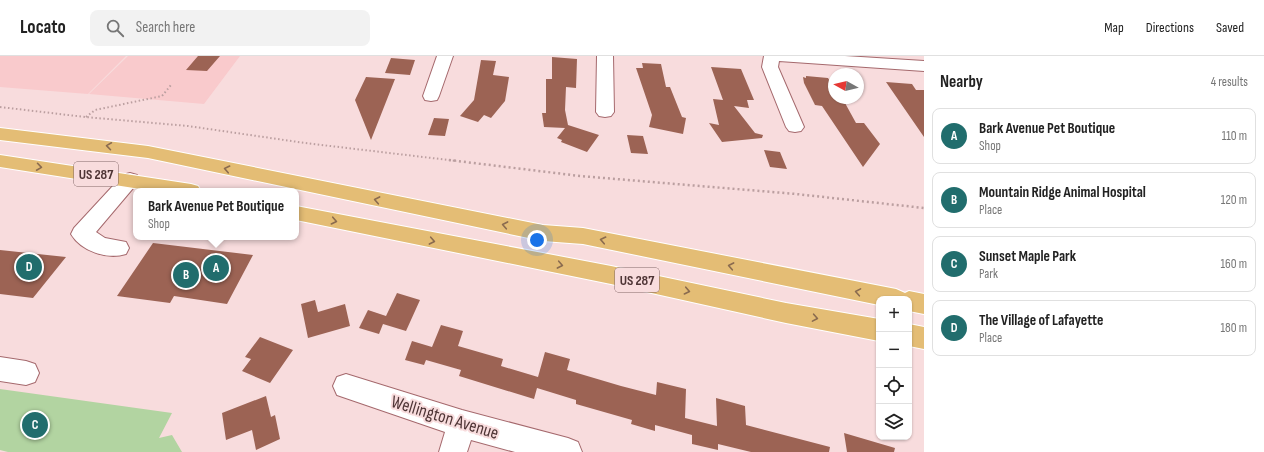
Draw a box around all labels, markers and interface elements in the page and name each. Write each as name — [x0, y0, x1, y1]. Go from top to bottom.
search box — [90, 10, 370, 46]
text: Locato — [20, 16, 66, 39]
icon: search — [104, 17, 126, 39]
text: Search here — [136, 18, 195, 37]
text: Map — [1104, 19, 1124, 36]
text: Directions — [1146, 19, 1194, 36]
text: Saved — [1216, 19, 1244, 36]
north arrow — [828, 68, 864, 104]
text: Nearby — [940, 72, 983, 92]
text: 4 results — [1211, 74, 1248, 90]
text: Bark Avenue Pet Boutique — [979, 119, 1115, 138]
text: A — [951, 128, 957, 144]
text: 110 m — [1222, 128, 1247, 144]
text: Shop — [979, 138, 1001, 154]
one-way arrow — [106, 142, 112, 151]
one-way arrow — [36, 162, 42, 171]
road number: US 287 — [74, 162, 118, 186]
one-way arrow — [224, 165, 230, 173]
text: Mountain Ridge Animal Hospital — [979, 183, 1146, 202]
popup — [133, 188, 299, 240]
text: B — [951, 192, 957, 208]
text: 120 m — [1221, 192, 1247, 208]
one-way arrow — [374, 196, 380, 204]
text: Bark Avenue Pet Boutique — [148, 197, 284, 216]
text: Place — [979, 202, 1002, 218]
text: Shop — [148, 216, 170, 232]
one-way arrow — [331, 216, 337, 225]
one-way arrow — [501, 222, 508, 230]
your location — [527, 230, 547, 250]
one-way arrow — [429, 236, 436, 245]
one-way arrow — [600, 237, 606, 245]
text: Sunset Maple Park — [979, 247, 1076, 266]
pin: D — [16, 252, 42, 282]
pin: A — [203, 253, 229, 283]
text: C — [951, 256, 957, 272]
text: 160 m — [1221, 256, 1247, 272]
pin: B — [173, 260, 199, 290]
one-way arrow — [557, 260, 563, 269]
one-way arrow — [728, 263, 734, 271]
text: Park — [979, 266, 998, 282]
road number: US 287 — [615, 268, 659, 292]
one-way arrow — [684, 287, 691, 295]
one-way arrow — [855, 288, 861, 297]
map controls — [876, 296, 912, 440]
button: + — [876, 296, 912, 332]
text: The Village of Lafayette — [979, 311, 1103, 330]
one-way arrow — [812, 313, 818, 322]
text: D — [951, 320, 957, 336]
text: 180 m — [1221, 320, 1247, 336]
text: Place — [979, 330, 1002, 346]
button: − — [876, 332, 912, 368]
button: locate — [876, 368, 912, 404]
street label: Wellington Avenue — [389, 391, 501, 444]
button: layers — [876, 404, 912, 440]
pin: C — [22, 410, 48, 440]

